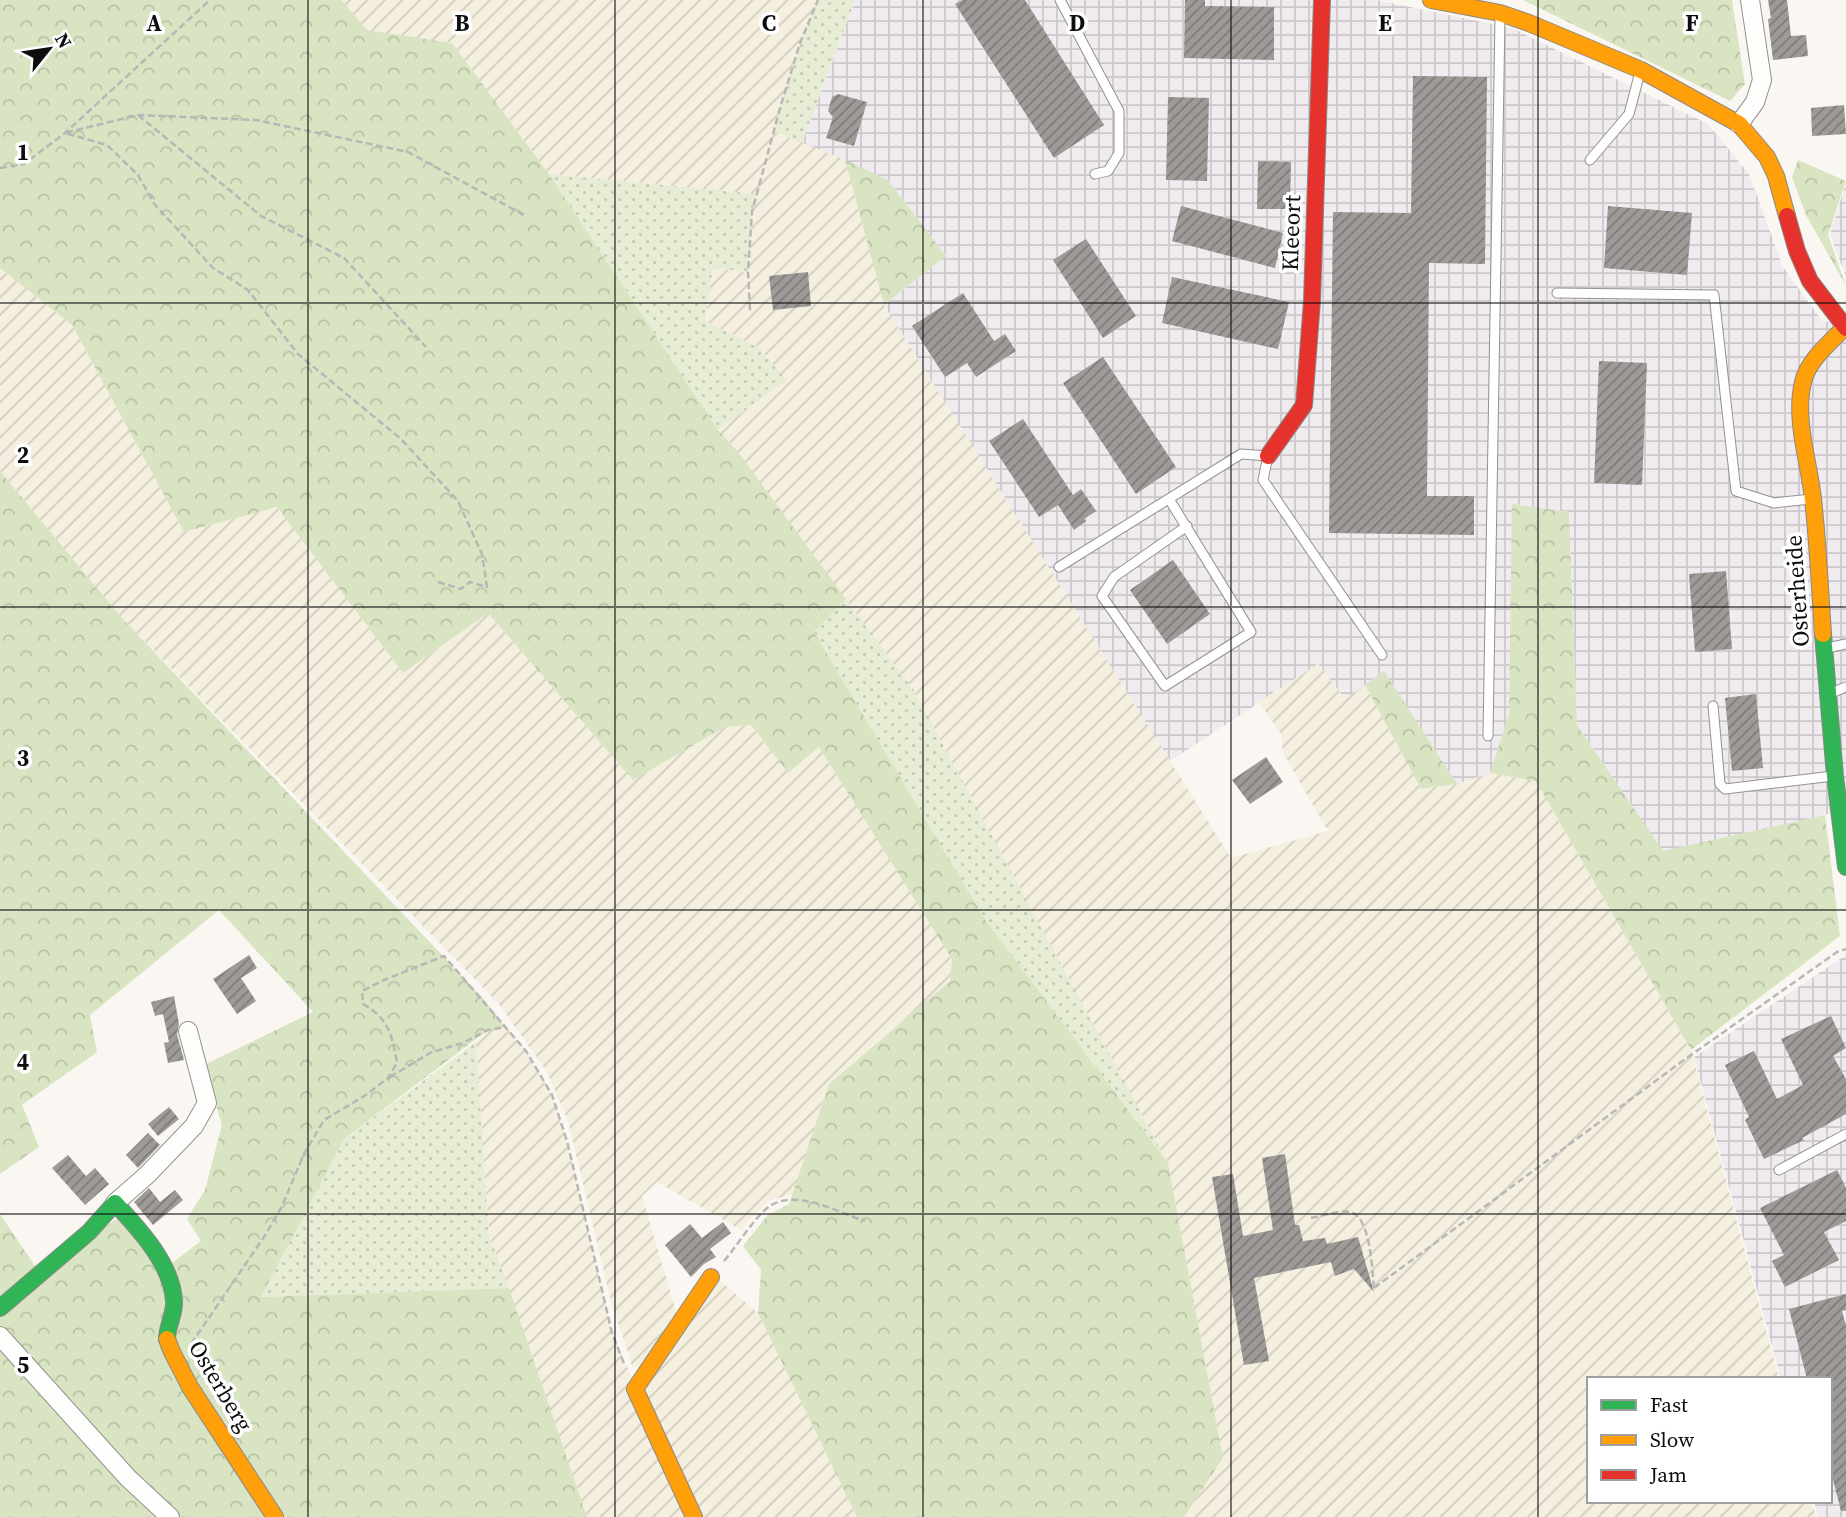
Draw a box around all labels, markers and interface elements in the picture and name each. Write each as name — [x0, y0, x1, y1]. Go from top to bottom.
text: A — [146, 7, 162, 39]
text: B — [455, 7, 470, 39]
text: C — [762, 7, 776, 39]
text: D — [1069, 7, 1085, 39]
text: E — [1378, 7, 1392, 39]
text: F — [1685, 7, 1699, 39]
north arrow — [14, 14, 84, 84]
text: N — [49, 28, 79, 53]
text: 1 — [17, 136, 29, 168]
street label: Kleeort — [1274, 194, 1308, 272]
text: 2 — [17, 439, 29, 471]
street label: Osterheide — [1777, 534, 1817, 648]
text: 3 — [17, 742, 29, 774]
text: 4 — [17, 1046, 29, 1078]
street label: Osterberg — [181, 1334, 261, 1438]
text: 5 — [17, 1349, 29, 1381]
legend — [1587, 1377, 1832, 1503]
text: Fast — [1650, 1390, 1688, 1419]
text: Slow — [1650, 1425, 1694, 1454]
text: Jam — [1649, 1460, 1687, 1489]

